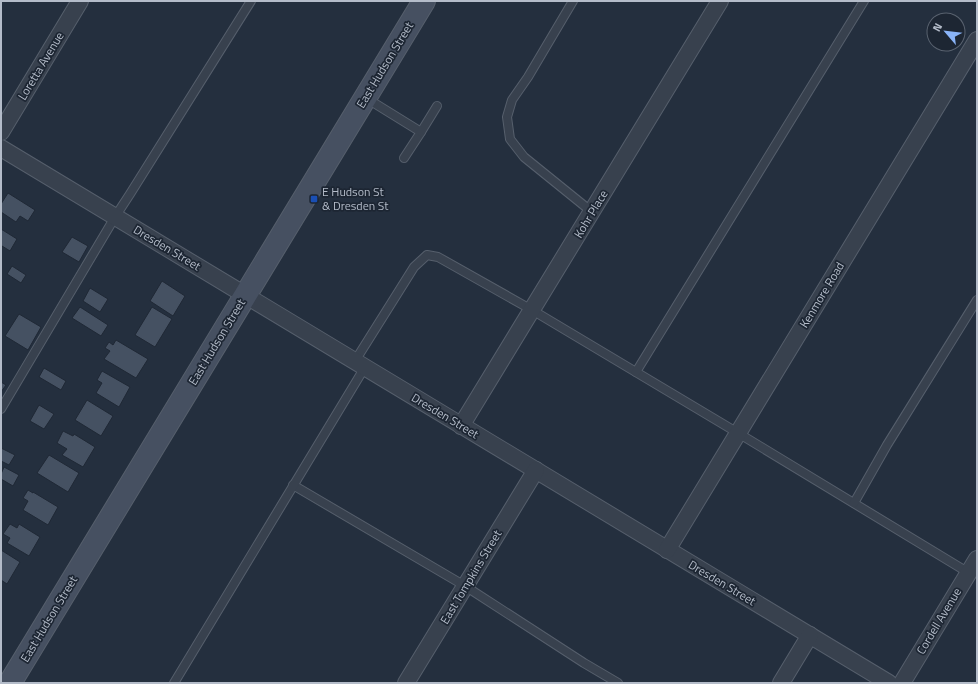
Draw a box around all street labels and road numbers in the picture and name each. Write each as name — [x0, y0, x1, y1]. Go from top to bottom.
street label: East Hudson Street — [351, 17, 418, 112]
street label: Loretta Avenue — [13, 28, 68, 104]
street label: Kohr Place — [569, 186, 612, 241]
street label: Dresden Street — [130, 220, 205, 276]
street label: Kenmore Road — [794, 258, 849, 331]
street label: East Hudson Street — [183, 294, 250, 389]
street label: Dresden Street — [408, 388, 483, 444]
street label: East Tompkins Street — [435, 525, 507, 627]
street label: Dresden Street — [685, 555, 760, 611]
street label: East Hudson Street — [15, 571, 82, 666]
street label: Cordell Avenue — [911, 584, 966, 658]

